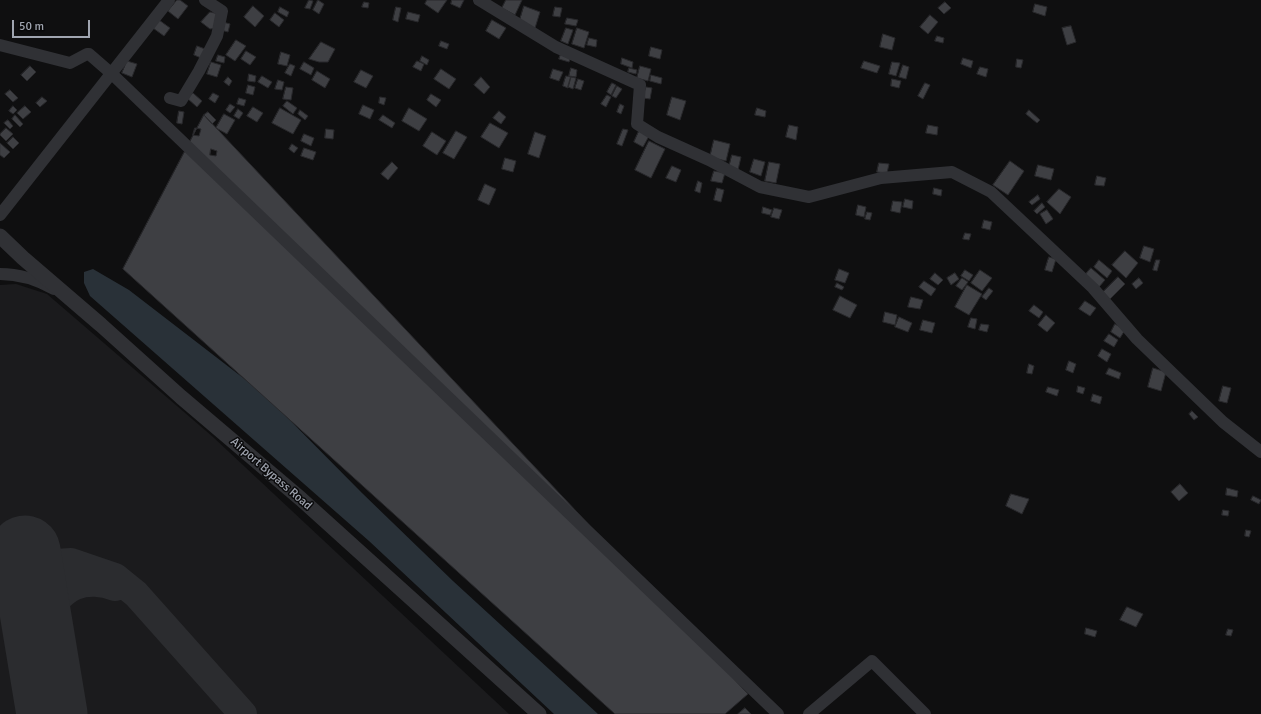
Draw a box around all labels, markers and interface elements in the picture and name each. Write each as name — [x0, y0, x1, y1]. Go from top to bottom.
scale bar — [14, 12, 92, 38]
text: 50 m — [19, 19, 44, 34]
street label: Airport Bypass Road — [227, 435, 315, 513]

